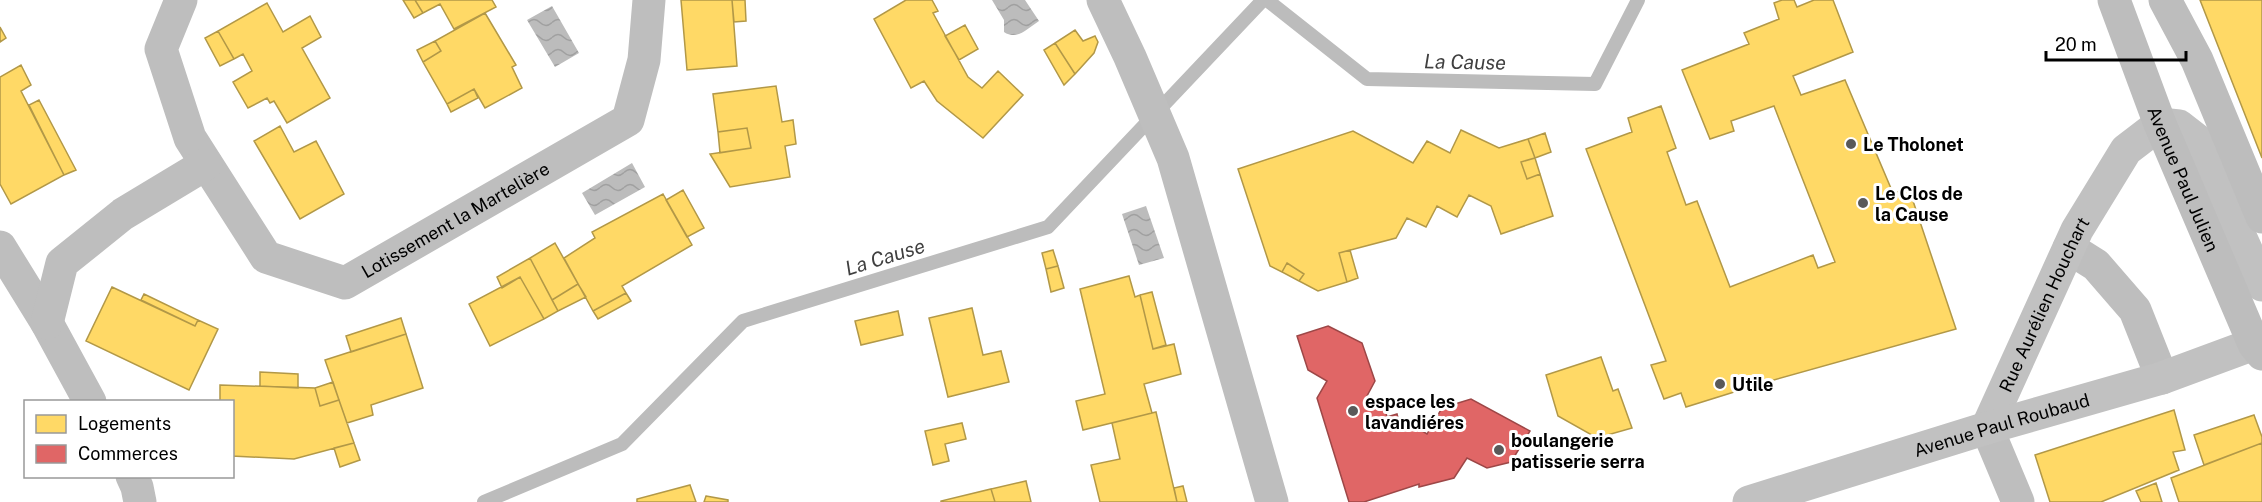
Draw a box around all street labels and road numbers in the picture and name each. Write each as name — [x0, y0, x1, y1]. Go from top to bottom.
street label: Avenue Paul Julien — [2144, 103, 2224, 255]
street label: Lotissement la Martelière — [357, 157, 553, 282]
street label: Rue Aurélien Houchart — [1994, 213, 2093, 395]
street label: Avenue Paul Roubaud — [1911, 389, 2092, 461]

